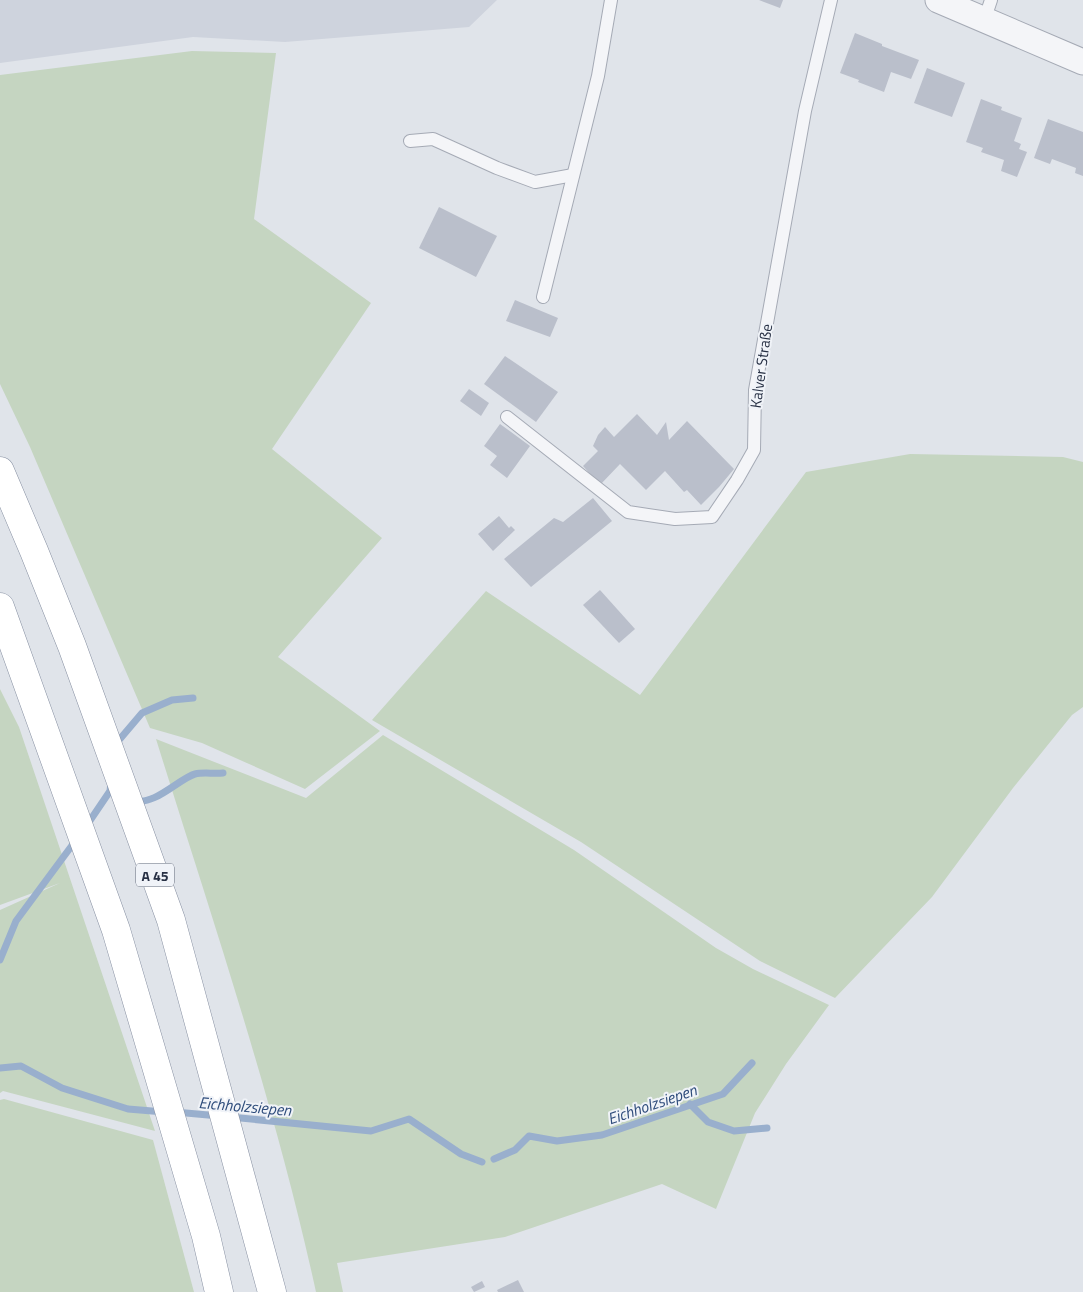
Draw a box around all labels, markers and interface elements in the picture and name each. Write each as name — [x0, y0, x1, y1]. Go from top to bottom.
street label: Kalver Straße — [744, 322, 778, 410]
road number: A 45 — [136, 864, 174, 886]
water label: Eichholzsiepen — [604, 1077, 701, 1130]
water label: Eichholzsiepen — [198, 1090, 293, 1122]

